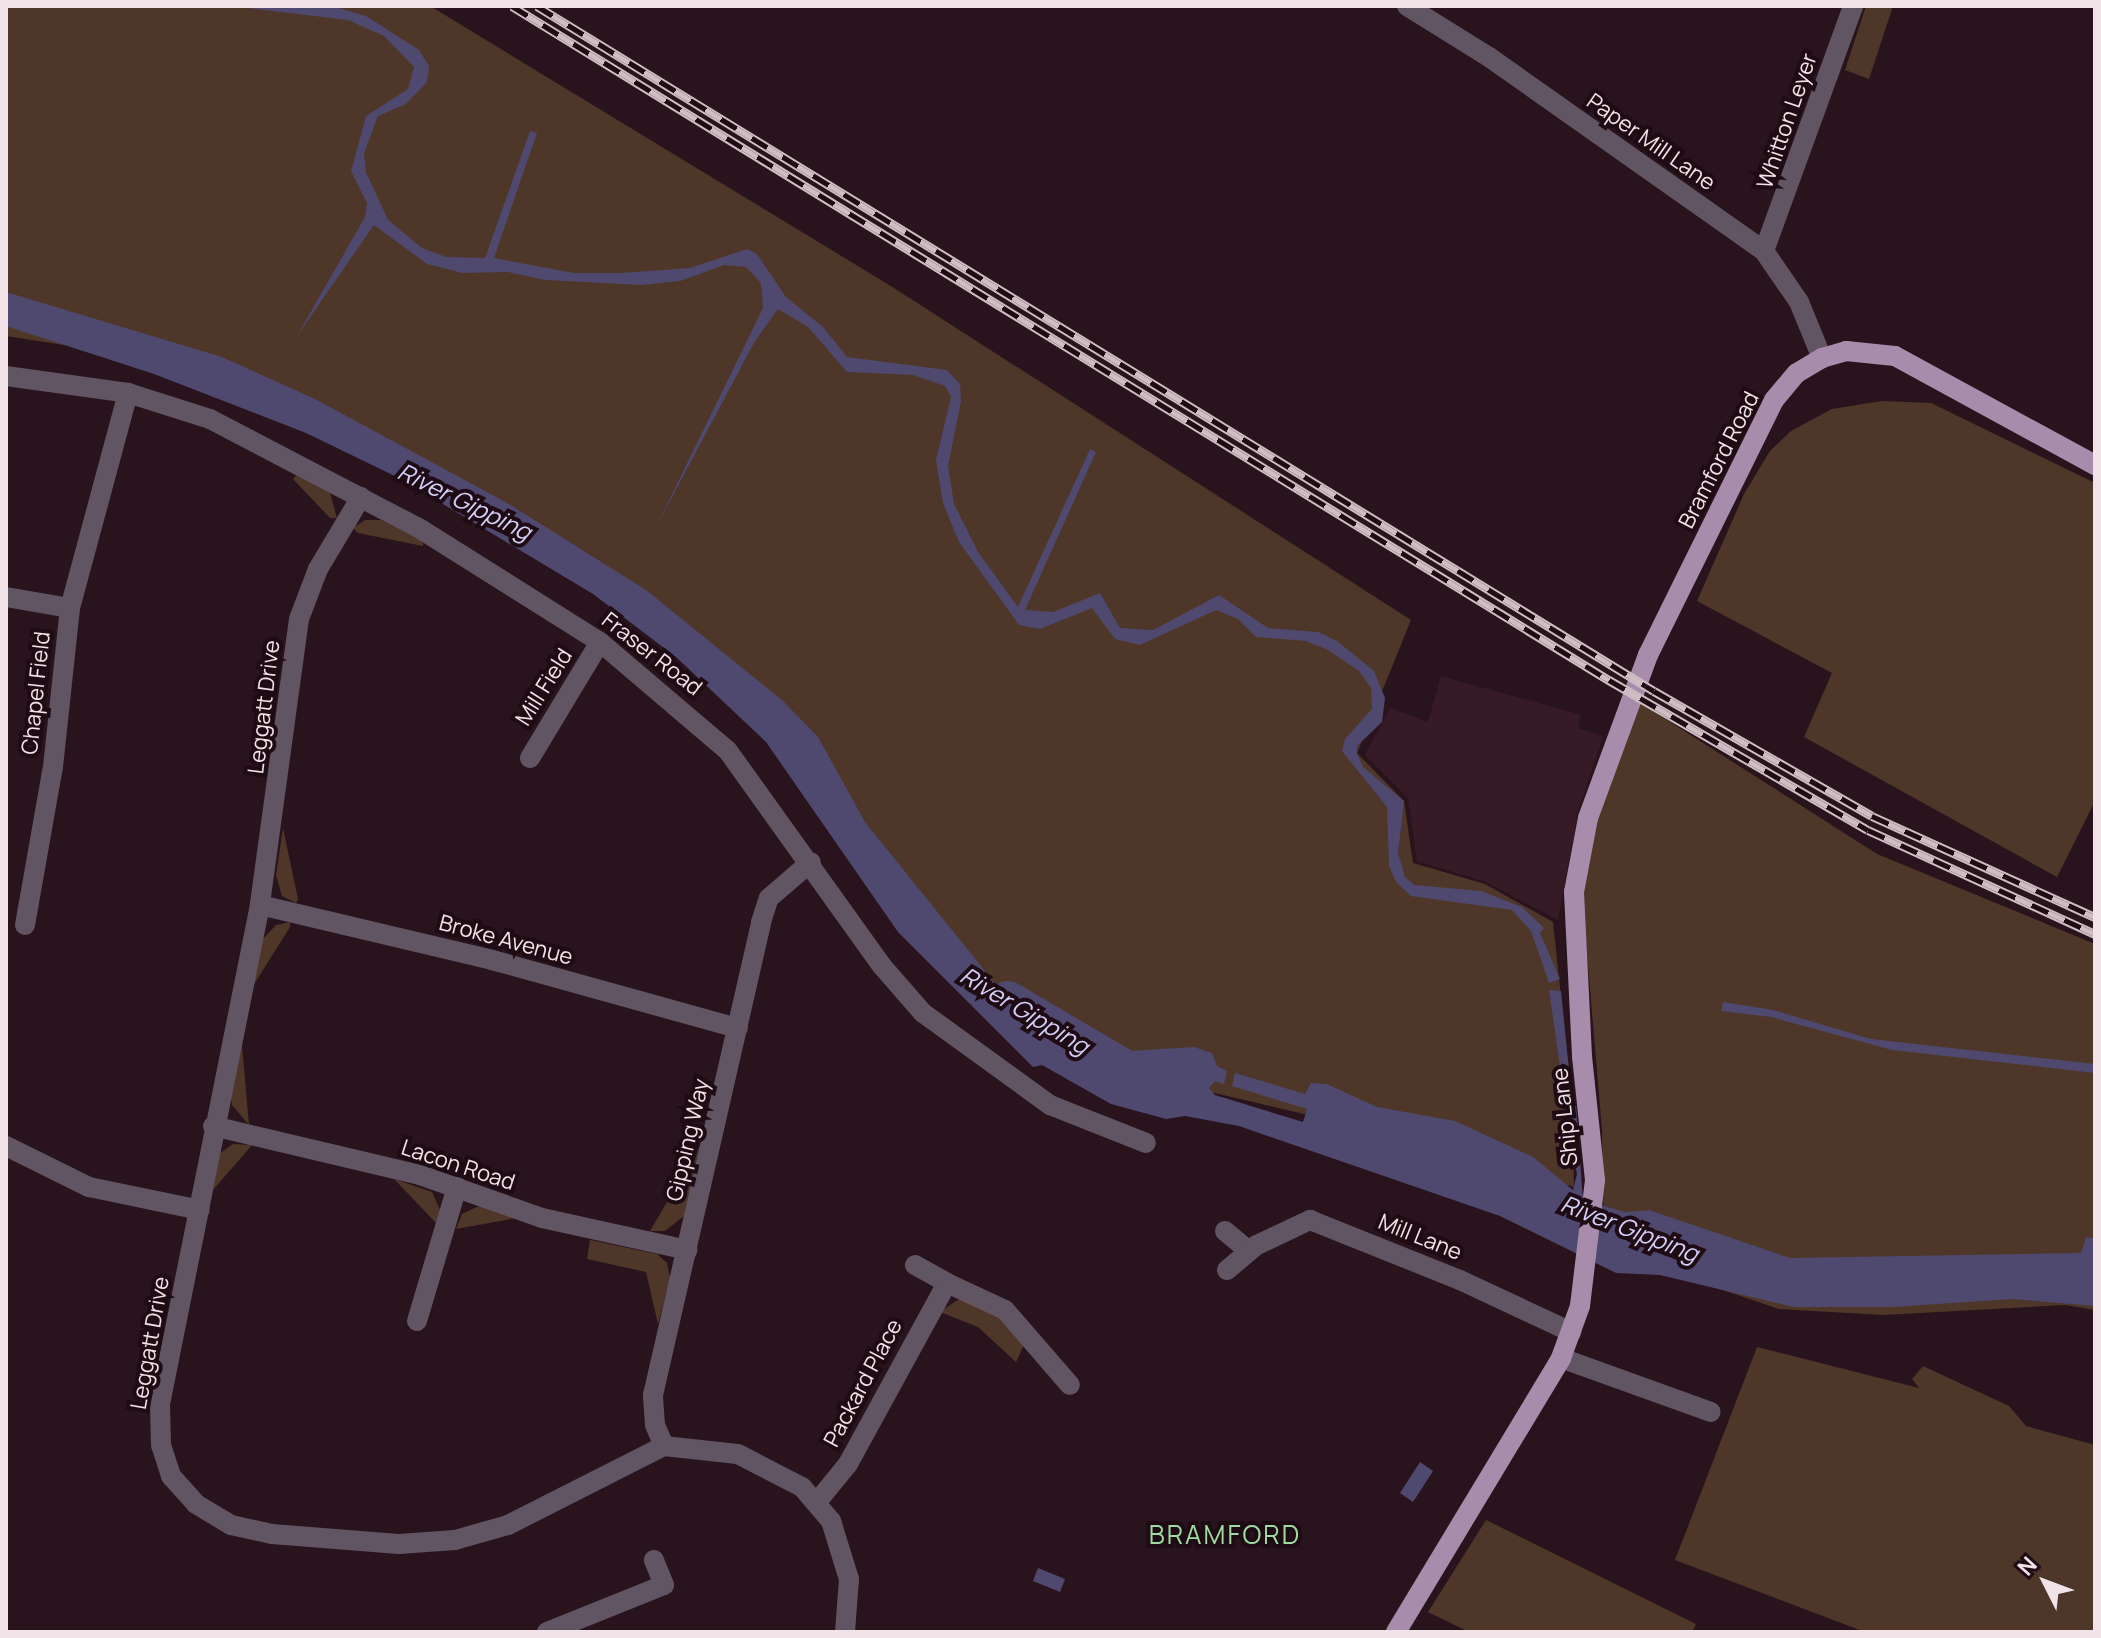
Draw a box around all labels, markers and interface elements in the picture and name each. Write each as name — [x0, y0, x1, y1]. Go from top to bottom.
street label: Whitton Leyer — [1752, 50, 1822, 192]
street label: Paper Mill Lane — [1582, 88, 1720, 196]
street label: Bramford Road — [1673, 387, 1765, 533]
water label: River Gipping — [394, 456, 536, 546]
street label: Fraser Road — [597, 607, 707, 701]
street label: Chapel Field — [16, 630, 56, 756]
street label: Leggatt Drive — [243, 639, 285, 775]
street label: Mill Field — [510, 644, 578, 730]
street label: Broke Avenue — [436, 909, 576, 971]
water label: River Gipping — [955, 960, 1095, 1060]
street label: Ship Lane — [1547, 1067, 1583, 1167]
street label: Gipping Way — [661, 1076, 715, 1204]
street label: Lacon Road — [398, 1134, 518, 1196]
water label: River Gipping — [1557, 1189, 1703, 1267]
street label: Mill Lane — [1374, 1208, 1466, 1266]
street label: Leggatt Drive — [125, 1274, 175, 1412]
street label: Packard Place — [818, 1315, 908, 1451]
district label: BRAMFORD — [1149, 1519, 1301, 1551]
north arrow — [2005, 1542, 2085, 1622]
text: N — [2011, 1550, 2044, 1582]

